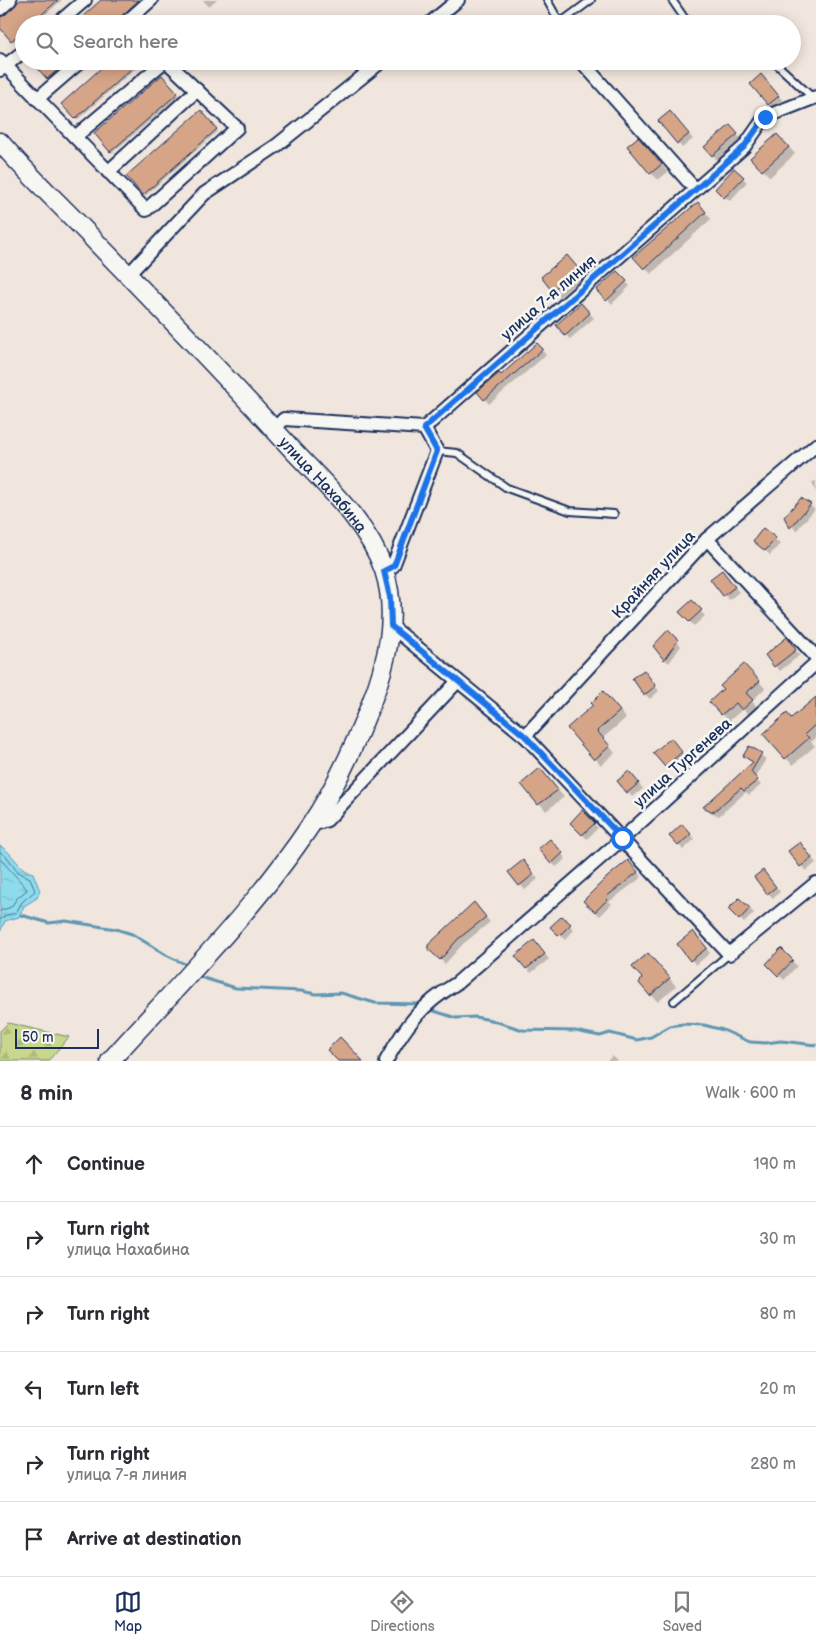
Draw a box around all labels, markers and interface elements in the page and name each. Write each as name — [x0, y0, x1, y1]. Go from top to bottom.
search box — [15, 15, 801, 70]
icon: search — [33, 29, 61, 57]
text: Search here — [73, 31, 178, 54]
route end — [754, 106, 777, 129]
street label: улица 7-я линия — [497, 252, 601, 345]
street label: улица Нахабина — [274, 433, 371, 537]
street label: Крайняя улица — [608, 527, 700, 623]
street label: улица Тургенева — [630, 714, 736, 812]
route start — [611, 827, 634, 850]
scale bar — [15, 1026, 99, 1049]
text: 50 m — [22, 1029, 54, 1046]
text: 8 min — [20, 1081, 73, 1106]
text: Walk · 600 m — [705, 1084, 796, 1103]
icon: ahead — [20, 1150, 48, 1178]
text: Continue — [67, 1153, 145, 1176]
text: 190 m — [754, 1155, 796, 1174]
text: Turn right — [67, 1218, 150, 1241]
icon: right — [20, 1225, 48, 1253]
text: 30 m — [759, 1230, 796, 1249]
text: улица Нахабина — [67, 1241, 190, 1260]
icon: right — [20, 1300, 48, 1328]
text: Turn right — [67, 1303, 150, 1326]
text: 80 m — [760, 1305, 796, 1324]
icon: left — [20, 1375, 48, 1403]
text: Turn left — [67, 1378, 139, 1401]
text: 20 m — [760, 1380, 796, 1399]
text: Turn right — [67, 1443, 150, 1466]
icon: right — [20, 1450, 48, 1478]
text: 280 m — [750, 1455, 796, 1474]
text: улица 7-я линия — [67, 1466, 187, 1485]
icon: arrive — [20, 1525, 48, 1553]
text: Arrive at destination — [67, 1528, 242, 1551]
tab: Map — [114, 1588, 142, 1635]
tab: Directions — [370, 1588, 435, 1635]
tab: Saved — [663, 1588, 702, 1635]

